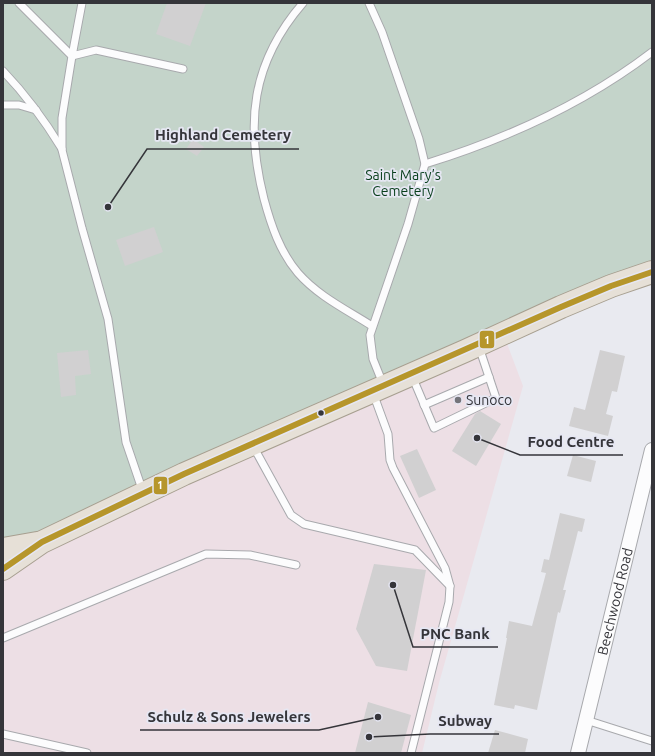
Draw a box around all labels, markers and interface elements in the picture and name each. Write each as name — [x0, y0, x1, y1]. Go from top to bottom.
callout: Highland Cemetery — [147, 122, 299, 149]
text: Highland Cemetery — [155, 126, 291, 143]
park label: Saint Mary’s Cemetery — [365, 167, 441, 199]
line badge: 1 — [479, 330, 495, 349]
text: 1 — [484, 334, 490, 346]
place label: Sunoco — [466, 392, 512, 408]
marker: Sunoco — [453, 395, 463, 405]
unlabelled marker — [316, 408, 326, 418]
callout: Food Centre — [520, 428, 623, 455]
text: Food Centre — [528, 433, 614, 450]
line badge: 1 — [153, 476, 168, 495]
text: 1 — [157, 479, 163, 491]
street label: Beechwood Road — [594, 546, 636, 657]
callout: PNC Bank — [413, 620, 498, 647]
text: PNC Bank — [420, 625, 490, 642]
callout: Schulz & Sons Jewelers — [140, 703, 319, 730]
callout: Subway — [430, 707, 499, 734]
text: Schulz & Sons Jewelers — [147, 708, 311, 725]
text: Subway — [438, 712, 492, 729]

